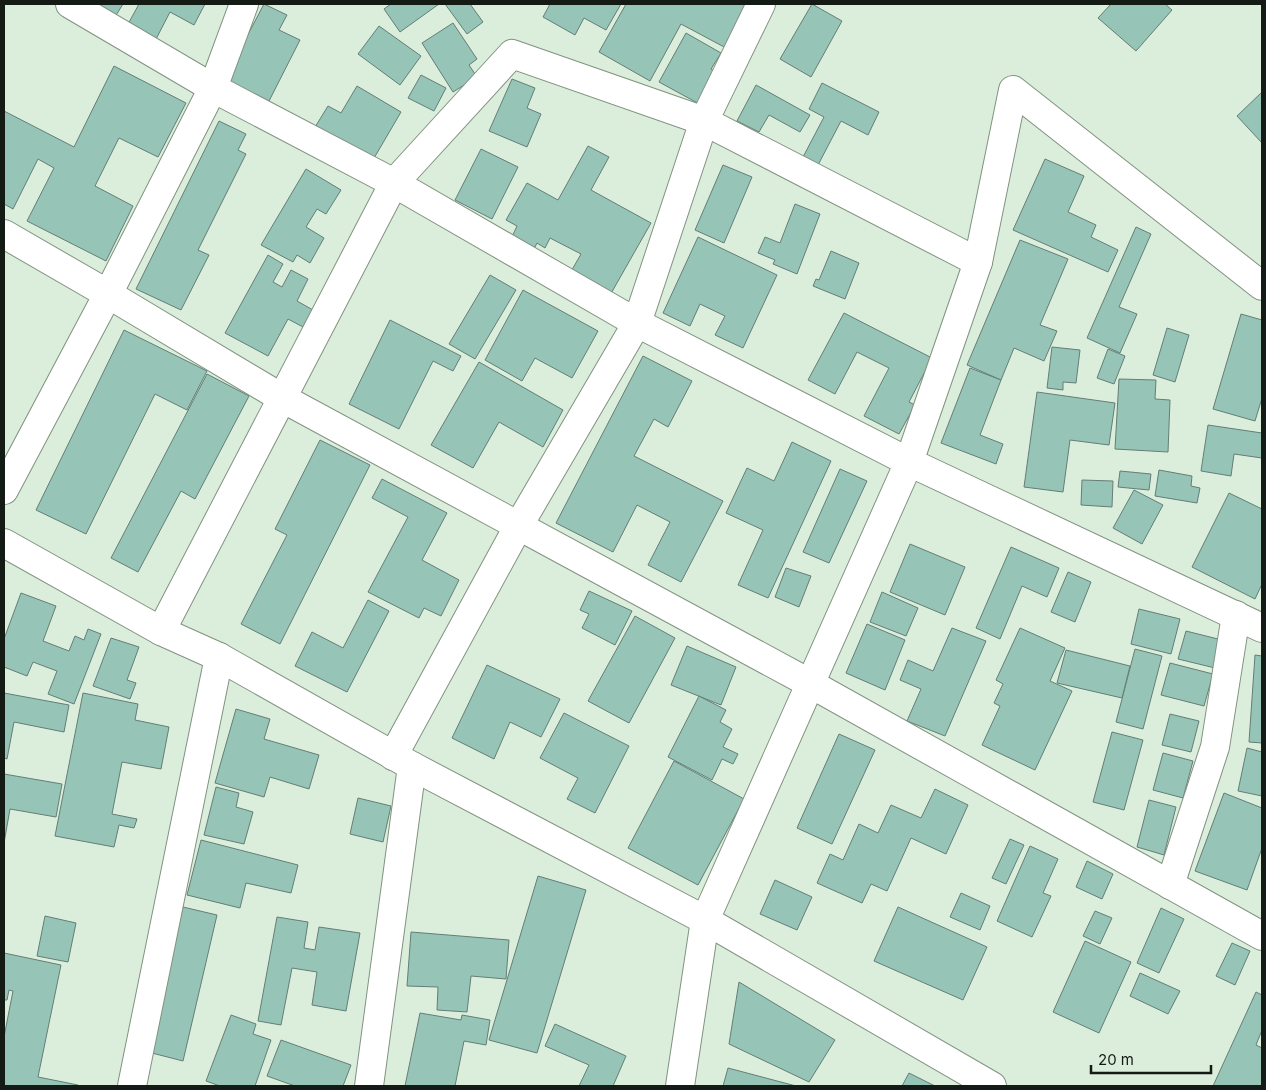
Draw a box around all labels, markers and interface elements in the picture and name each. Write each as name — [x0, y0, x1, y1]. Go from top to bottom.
scale bar — [1091, 1042, 1211, 1074]
text: 20 m — [1098, 1050, 1134, 1069]

